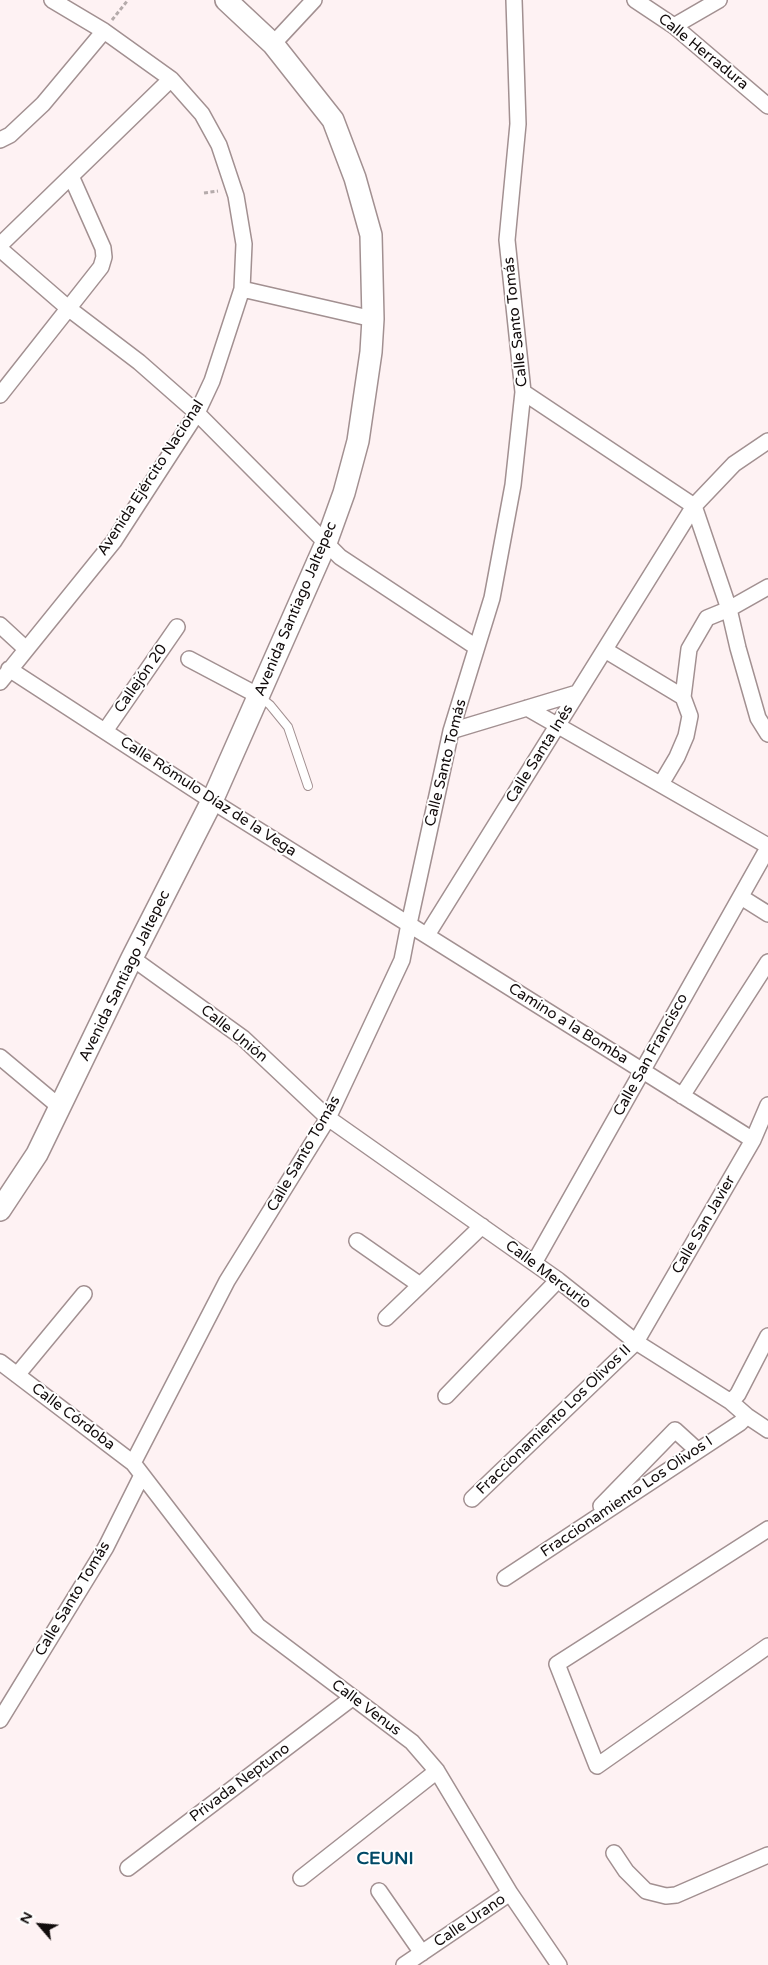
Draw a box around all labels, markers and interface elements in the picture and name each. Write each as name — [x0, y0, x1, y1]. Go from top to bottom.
street label: Calle Herradura — [654, 10, 752, 94]
street label: Calle Santo Tomás — [500, 256, 532, 388]
street label: Avenida Ejército Nacional — [94, 397, 208, 559]
street label: Avenida Santiago Jaltepec — [251, 519, 341, 699]
street label: Callejón 20 — [111, 641, 171, 717]
street label: Calle Santo Tomás — [421, 697, 471, 829]
street label: Calle Santa Inés — [503, 702, 577, 806]
street label: Calle Rómulo Díaz de la Vega — [116, 733, 300, 861]
street label: Avenida Santiago Jaltepec — [76, 888, 174, 1064]
street label: Camino a la Bomba — [505, 980, 631, 1068]
street label: Calle San Francisco — [610, 991, 692, 1119]
street label: Calle Unión — [197, 1002, 271, 1066]
street label: Calle Santo Tomás — [264, 1093, 344, 1215]
street label: Calle San Javier — [669, 1173, 739, 1277]
street label: Calle Mercurio — [502, 1237, 594, 1313]
street label: Fraccionamiento Los Olivos II — [473, 1341, 635, 1499]
street label: Calle Córdoba — [28, 1380, 118, 1454]
street label: Fraccionamiento Los Olivos I — [538, 1433, 716, 1561]
street label: Calle Santo Tomás — [32, 1538, 114, 1660]
street label: Calle Venus — [328, 1676, 404, 1740]
street label: Privada Neptuno — [187, 1740, 293, 1826]
district label: CEUNI — [356, 1848, 414, 1870]
street label: Calle Urano — [431, 1891, 509, 1951]
north arrow — [15, 1900, 65, 1950]
text: N — [16, 1909, 36, 1927]

